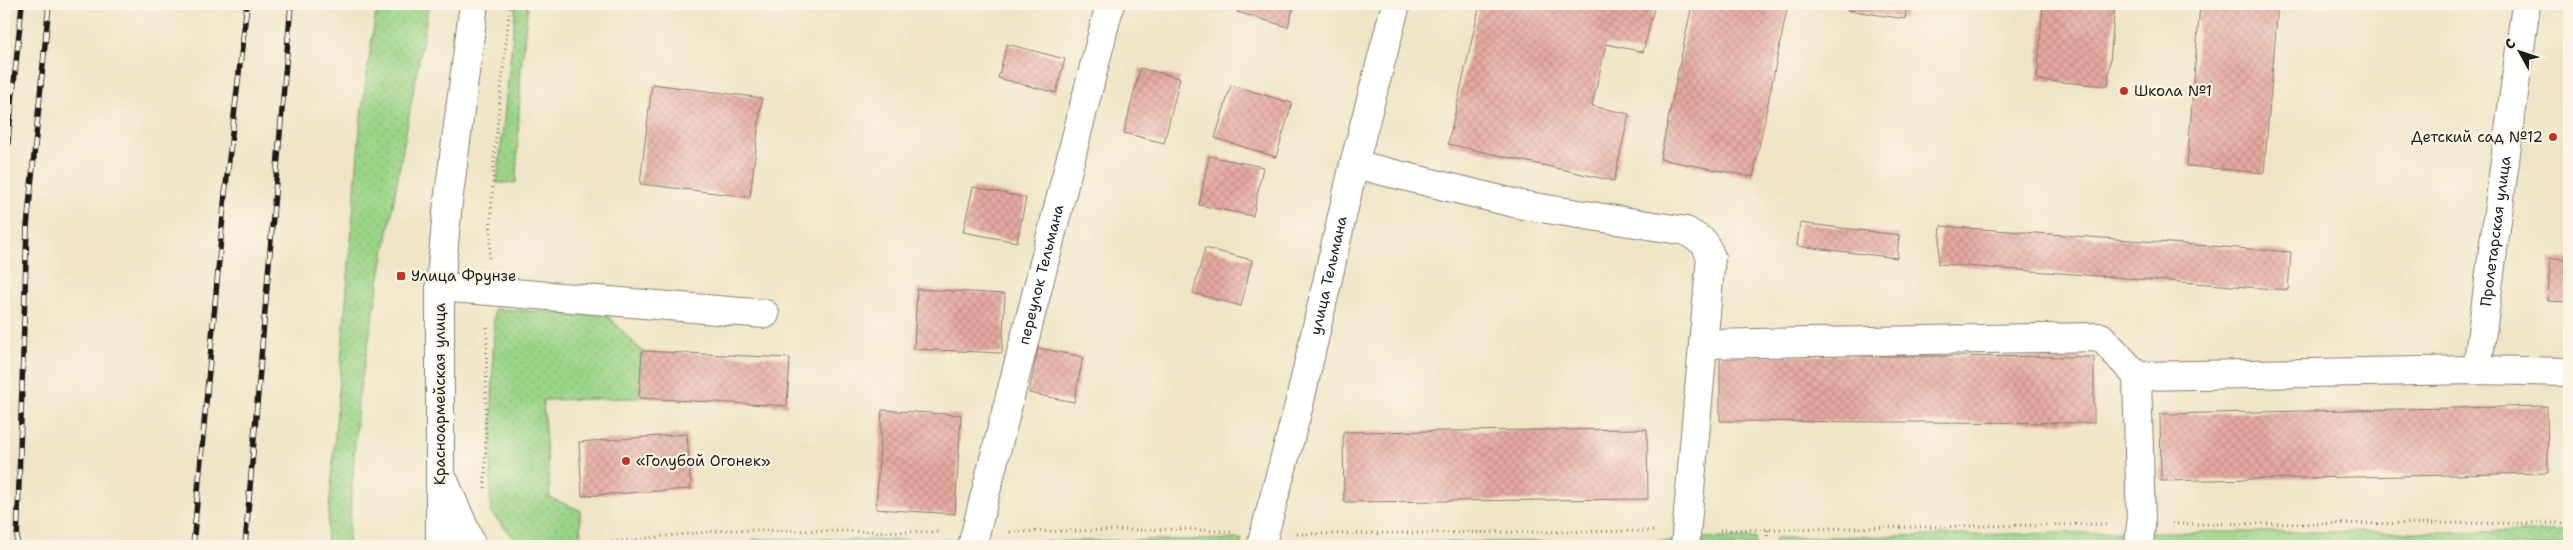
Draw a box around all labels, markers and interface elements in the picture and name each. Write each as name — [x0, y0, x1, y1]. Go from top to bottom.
north arrow — [2496, 28, 2546, 78]
text: С — [2500, 35, 2520, 53]
place label: Школа №1 — [2134, 81, 2212, 101]
marker: Школа №1 — [2118, 85, 2130, 97]
place label: Детский сад №12 — [2411, 127, 2543, 147]
marker: Детский сад №12 — [2547, 131, 2559, 143]
street label: Пролетарская улица — [2476, 154, 2516, 308]
street label: переулок Тельмана — [1014, 202, 1069, 347]
street label: улица Тельмана — [1305, 213, 1352, 337]
place label: Улица Фрунзе — [411, 266, 517, 286]
marker: Улица Фрунзе — [395, 270, 407, 282]
street label: Красноармейская улица — [430, 302, 450, 485]
place label: «Голубой Огонек» — [636, 451, 770, 471]
marker: «Голубой Огонек» — [620, 455, 632, 467]

